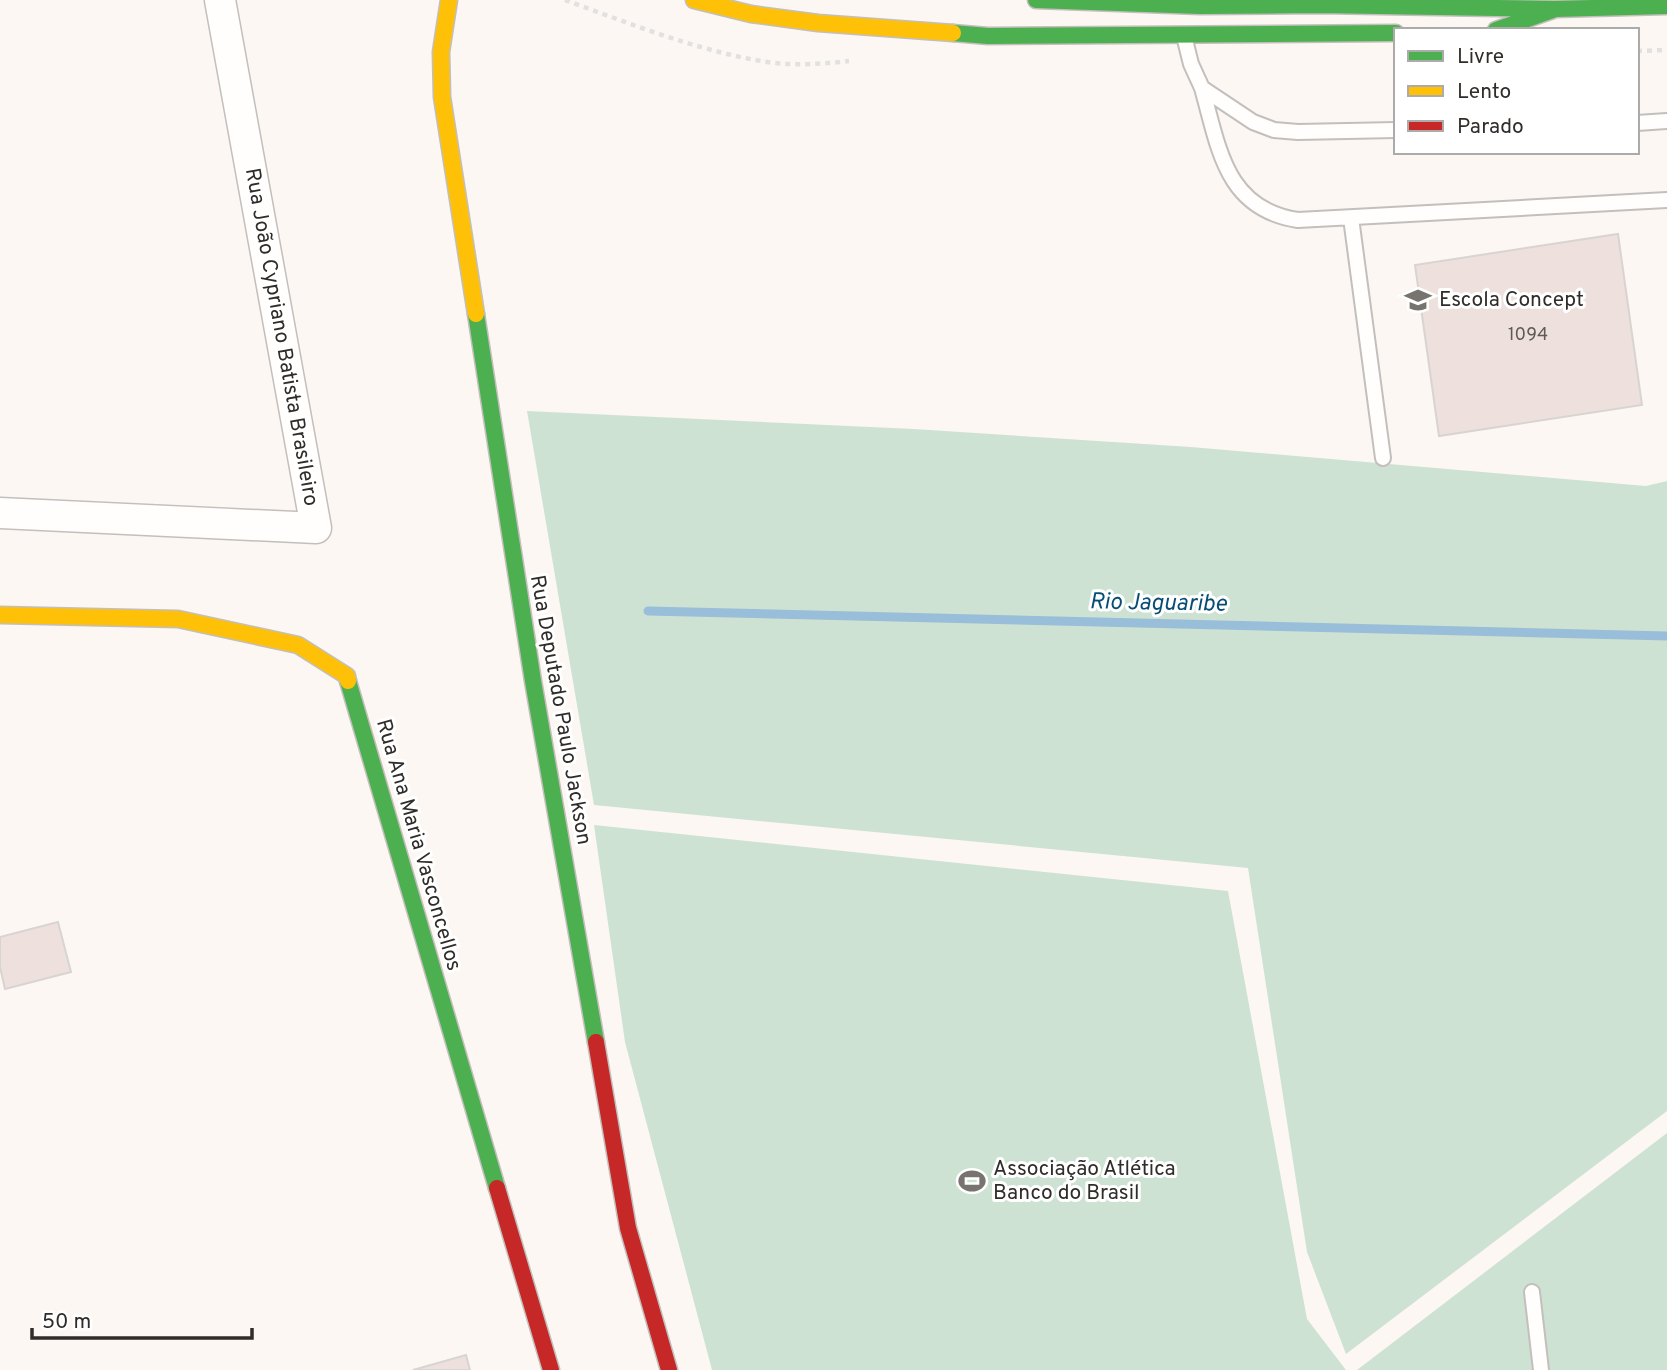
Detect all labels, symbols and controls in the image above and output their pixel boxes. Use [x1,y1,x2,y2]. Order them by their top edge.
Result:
legend [1394,28,1639,154]
text: Livre [1457,44,1504,71]
text: Lento [1457,79,1511,106]
text: Parado [1457,114,1524,141]
street label: Rua João Cypriano Batista Brasileiro [238,166,324,508]
school or university icon: Escola Concept [1403,285,1433,315]
place label: Escola Concept [1439,287,1584,314]
house number: 1094 [1508,324,1548,347]
street label: Rua Deputado Paulo Jackson [523,573,597,847]
water label: Rio Jaguaribe [1089,588,1228,620]
street label: Rua Ana Maria Vasconcellos [369,716,467,974]
place label: Associação Atlética Banco do Brasil [993,1156,1176,1207]
sports icon: Associação Atlética Banco do Brasil [957,1166,987,1196]
scale bar [32,1296,252,1340]
text: 50 m [42,1309,91,1336]

